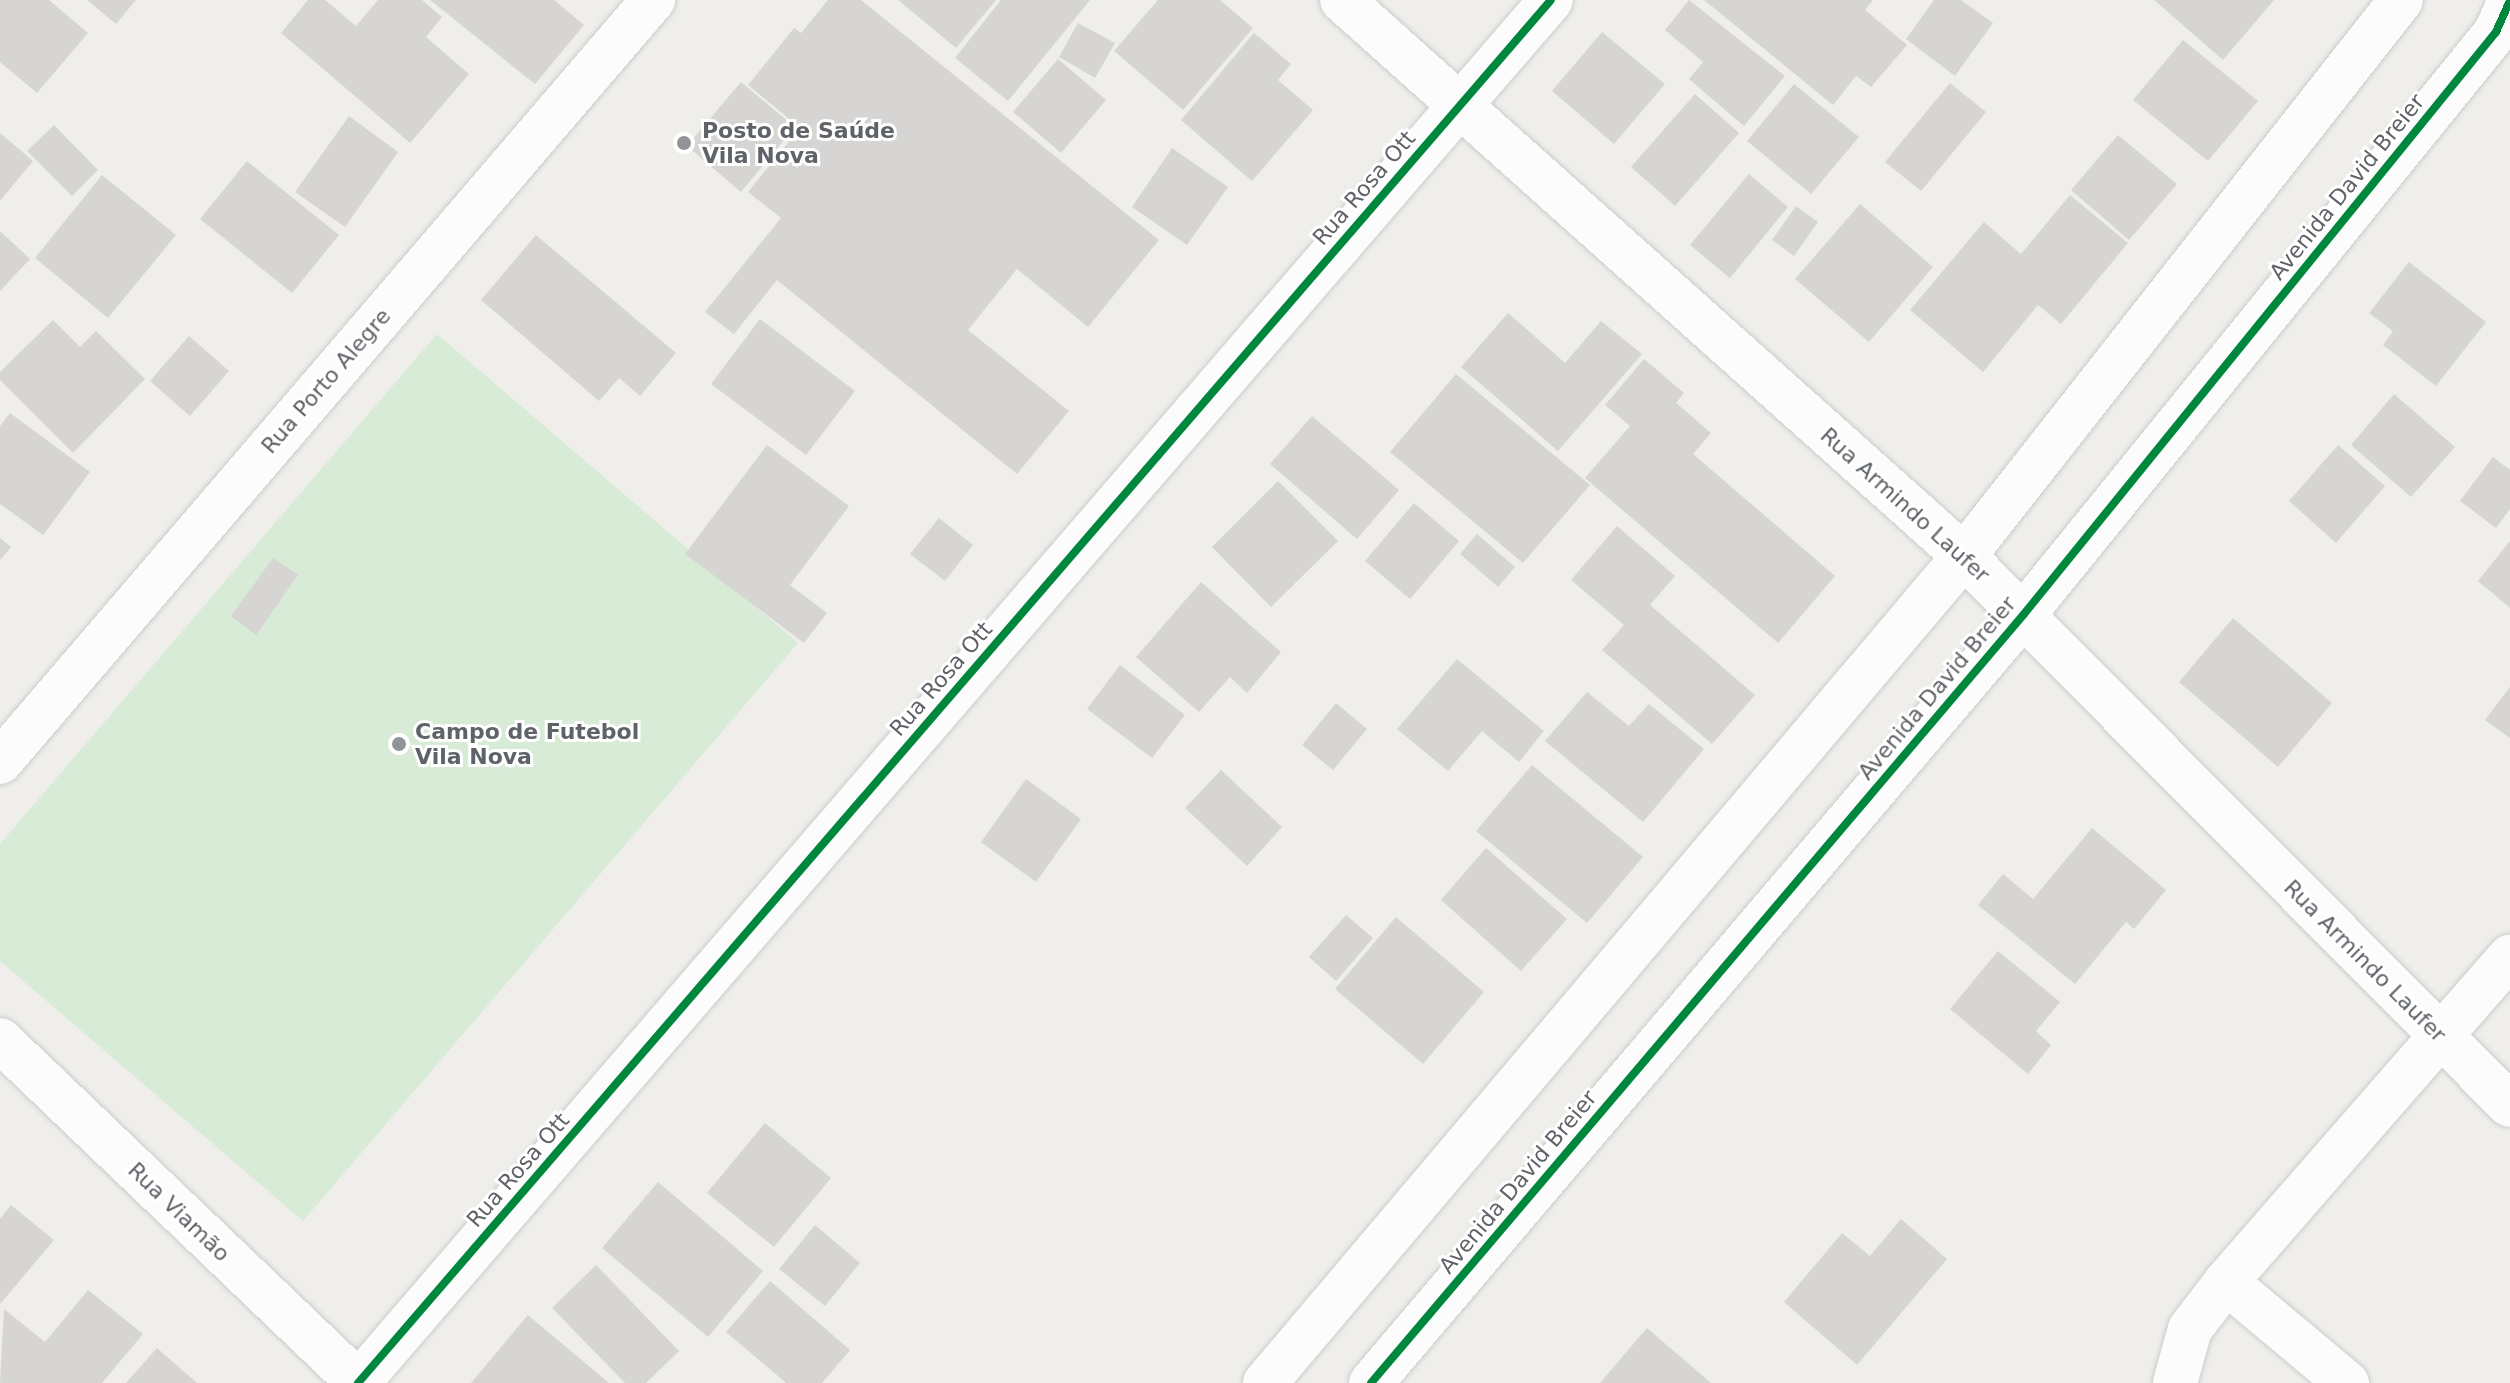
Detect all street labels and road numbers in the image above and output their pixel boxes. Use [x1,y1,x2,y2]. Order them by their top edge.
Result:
street label: Avenida David Breier [2264,89,2430,285]
street label: Rua Rosa Ott [1307,125,1421,251]
street label: Rua Porto Alegre [256,303,396,459]
street label: Rua Armindo Laufer [1815,422,1995,588]
street label: Avenida David Breier [1853,591,2021,785]
street label: Rua Rosa Ott [884,616,998,742]
street label: Rua Armindo Laufer [2278,874,2452,1048]
street label: Avenida David Breier [1434,1085,1602,1279]
street label: Rua Rosa Ott [461,1107,575,1233]
street label: Rua Viamão [123,1157,235,1267]

